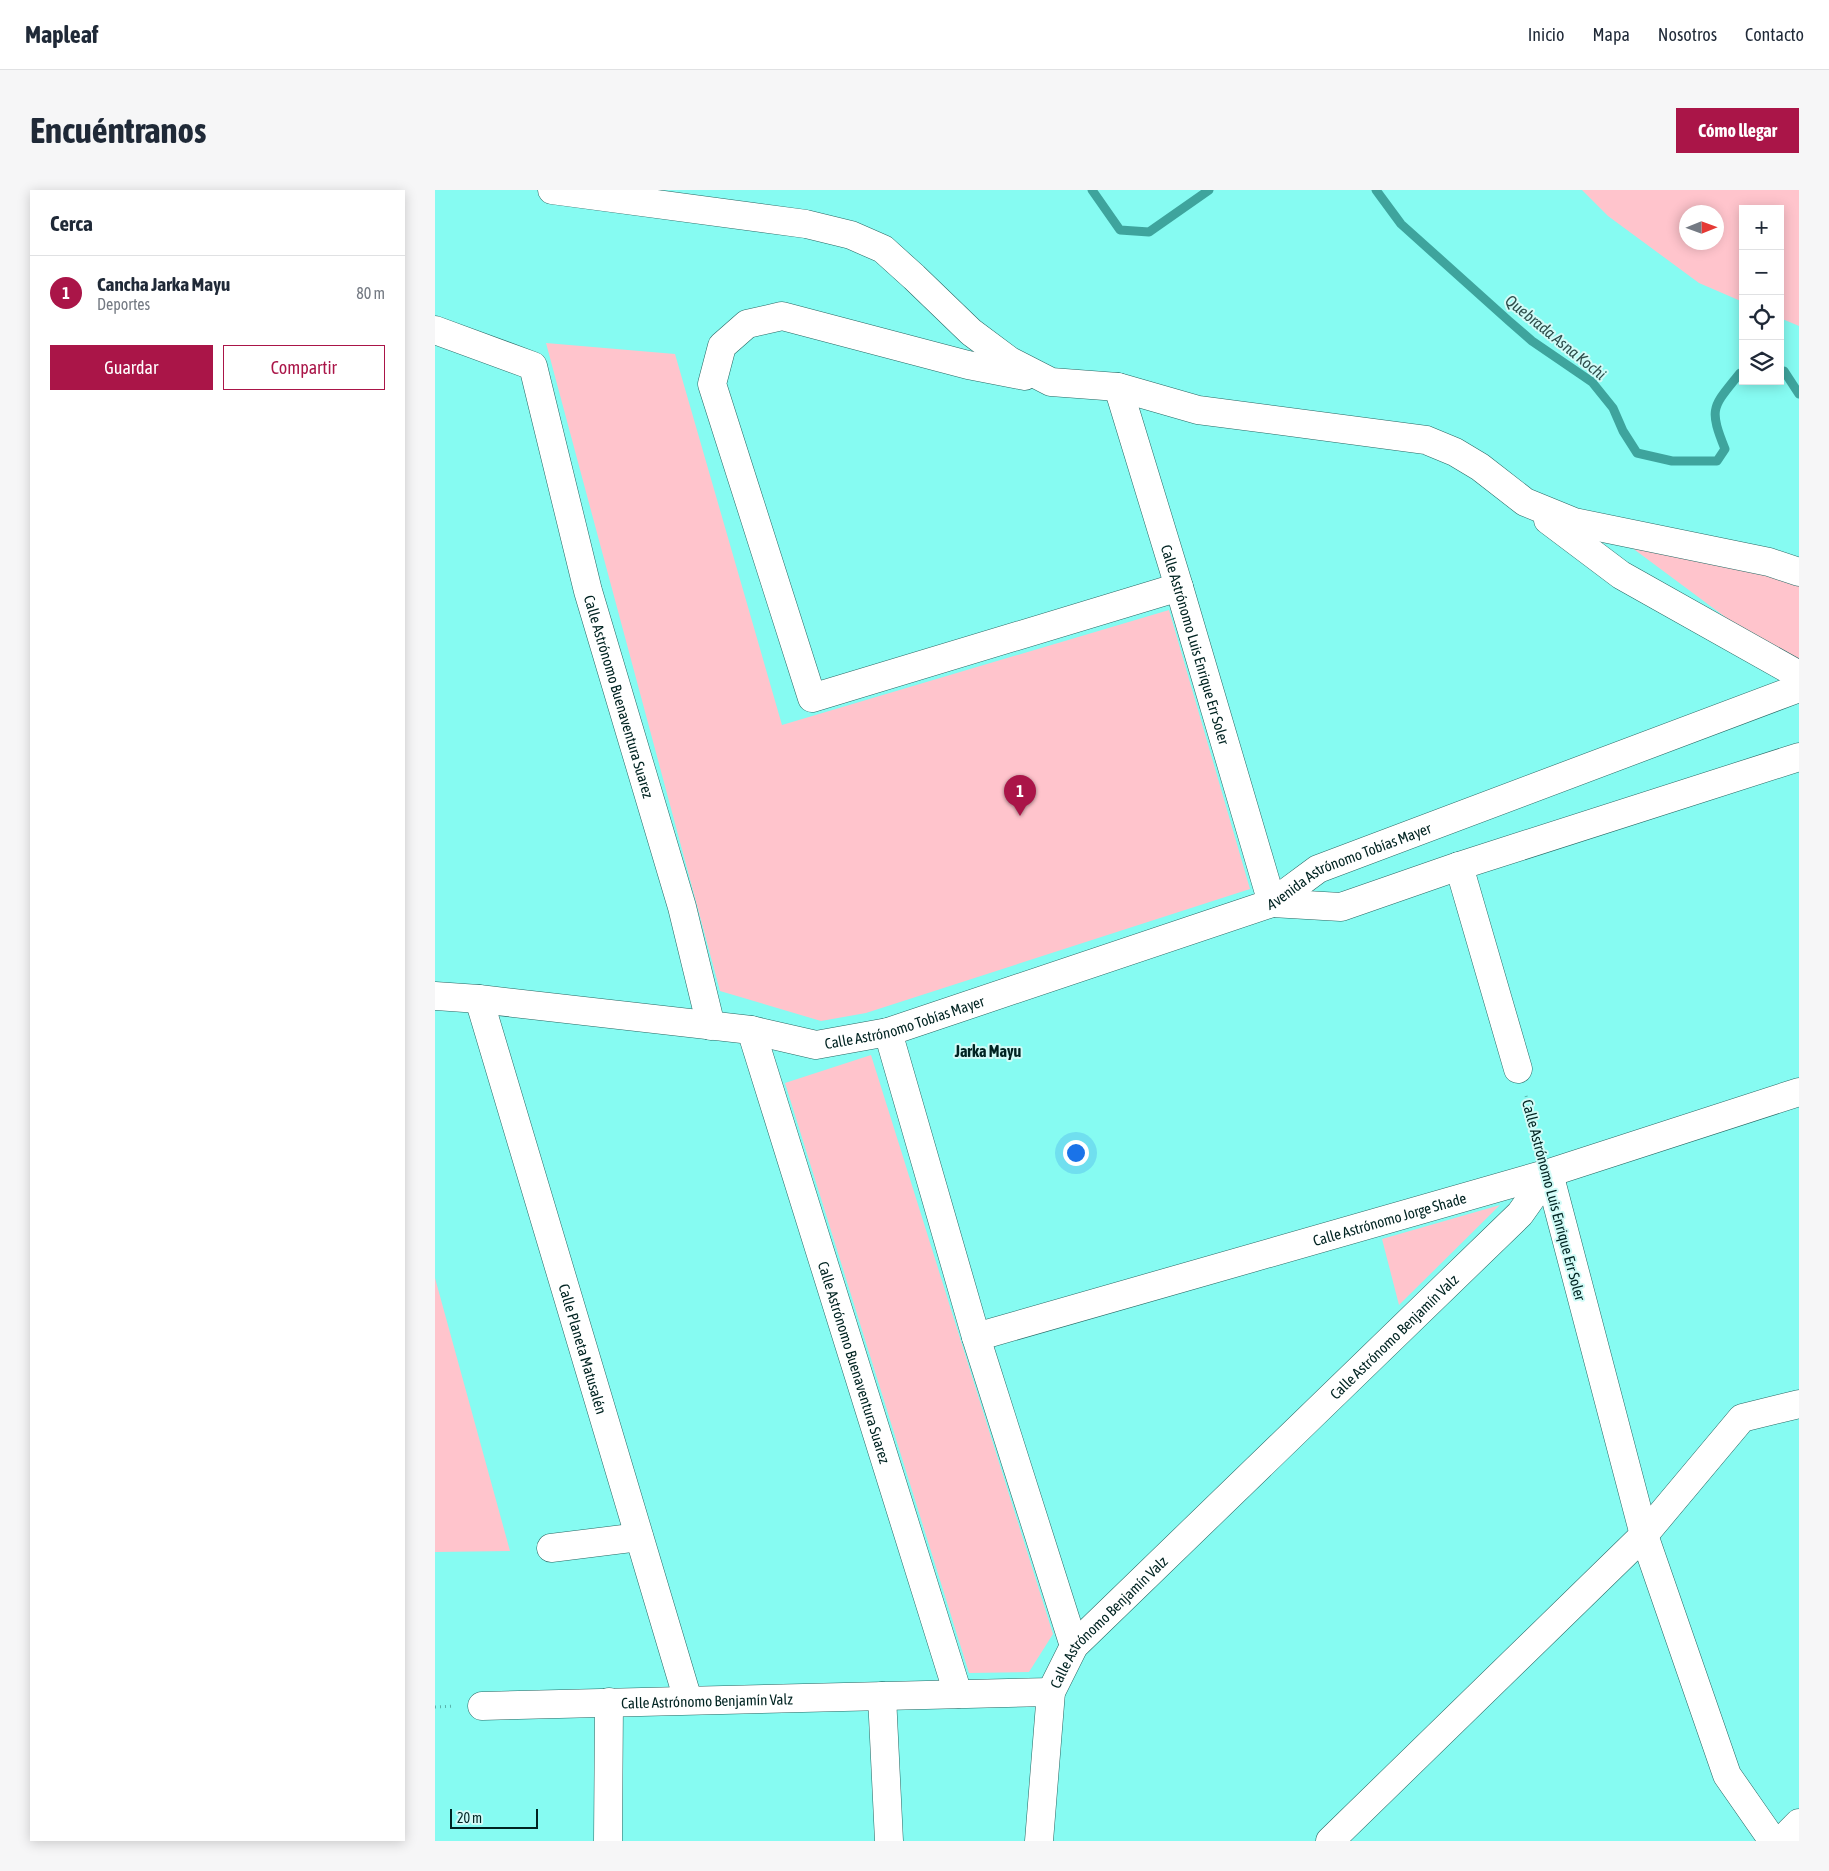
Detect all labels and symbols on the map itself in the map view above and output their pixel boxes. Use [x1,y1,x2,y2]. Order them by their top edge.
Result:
north arrow [1679,205,1724,250]
water label: Quebrada Asna Kochi [1502,291,1610,383]
street label: Calle Astrónomo Luis Enrique Err Soler [1158,542,1234,747]
street label: Calle Astrónomo Buenaventura Suarez [581,593,658,800]
pin: 1 [1004,775,1036,816]
street label: Avenida Astrónomo Tobías Mayer [1265,819,1434,913]
street label: Calle Astrónomo Tobías Mayer [823,992,987,1052]
district label: Jarka Mayu [954,1042,1021,1060]
street label: Calle Astrónomo Luis Enrique Err Soler [1519,1098,1589,1303]
your location [1063,1140,1089,1166]
street label: Calle Astrónomo Jorge Shade [1311,1189,1468,1249]
street label: Calle Astrónomo Buenaventura Suarez [815,1259,894,1466]
street label: Calle Astrónomo Benjamín Valz [1326,1270,1462,1402]
street label: Calle Planeta Matusalén [556,1282,611,1416]
street label: Calle Astrónomo Benjamín Valz [1046,1552,1171,1691]
street label: Calle Astrónomo Benjamín Valz [621,1690,794,1711]
scale bar [450,1806,537,1829]

